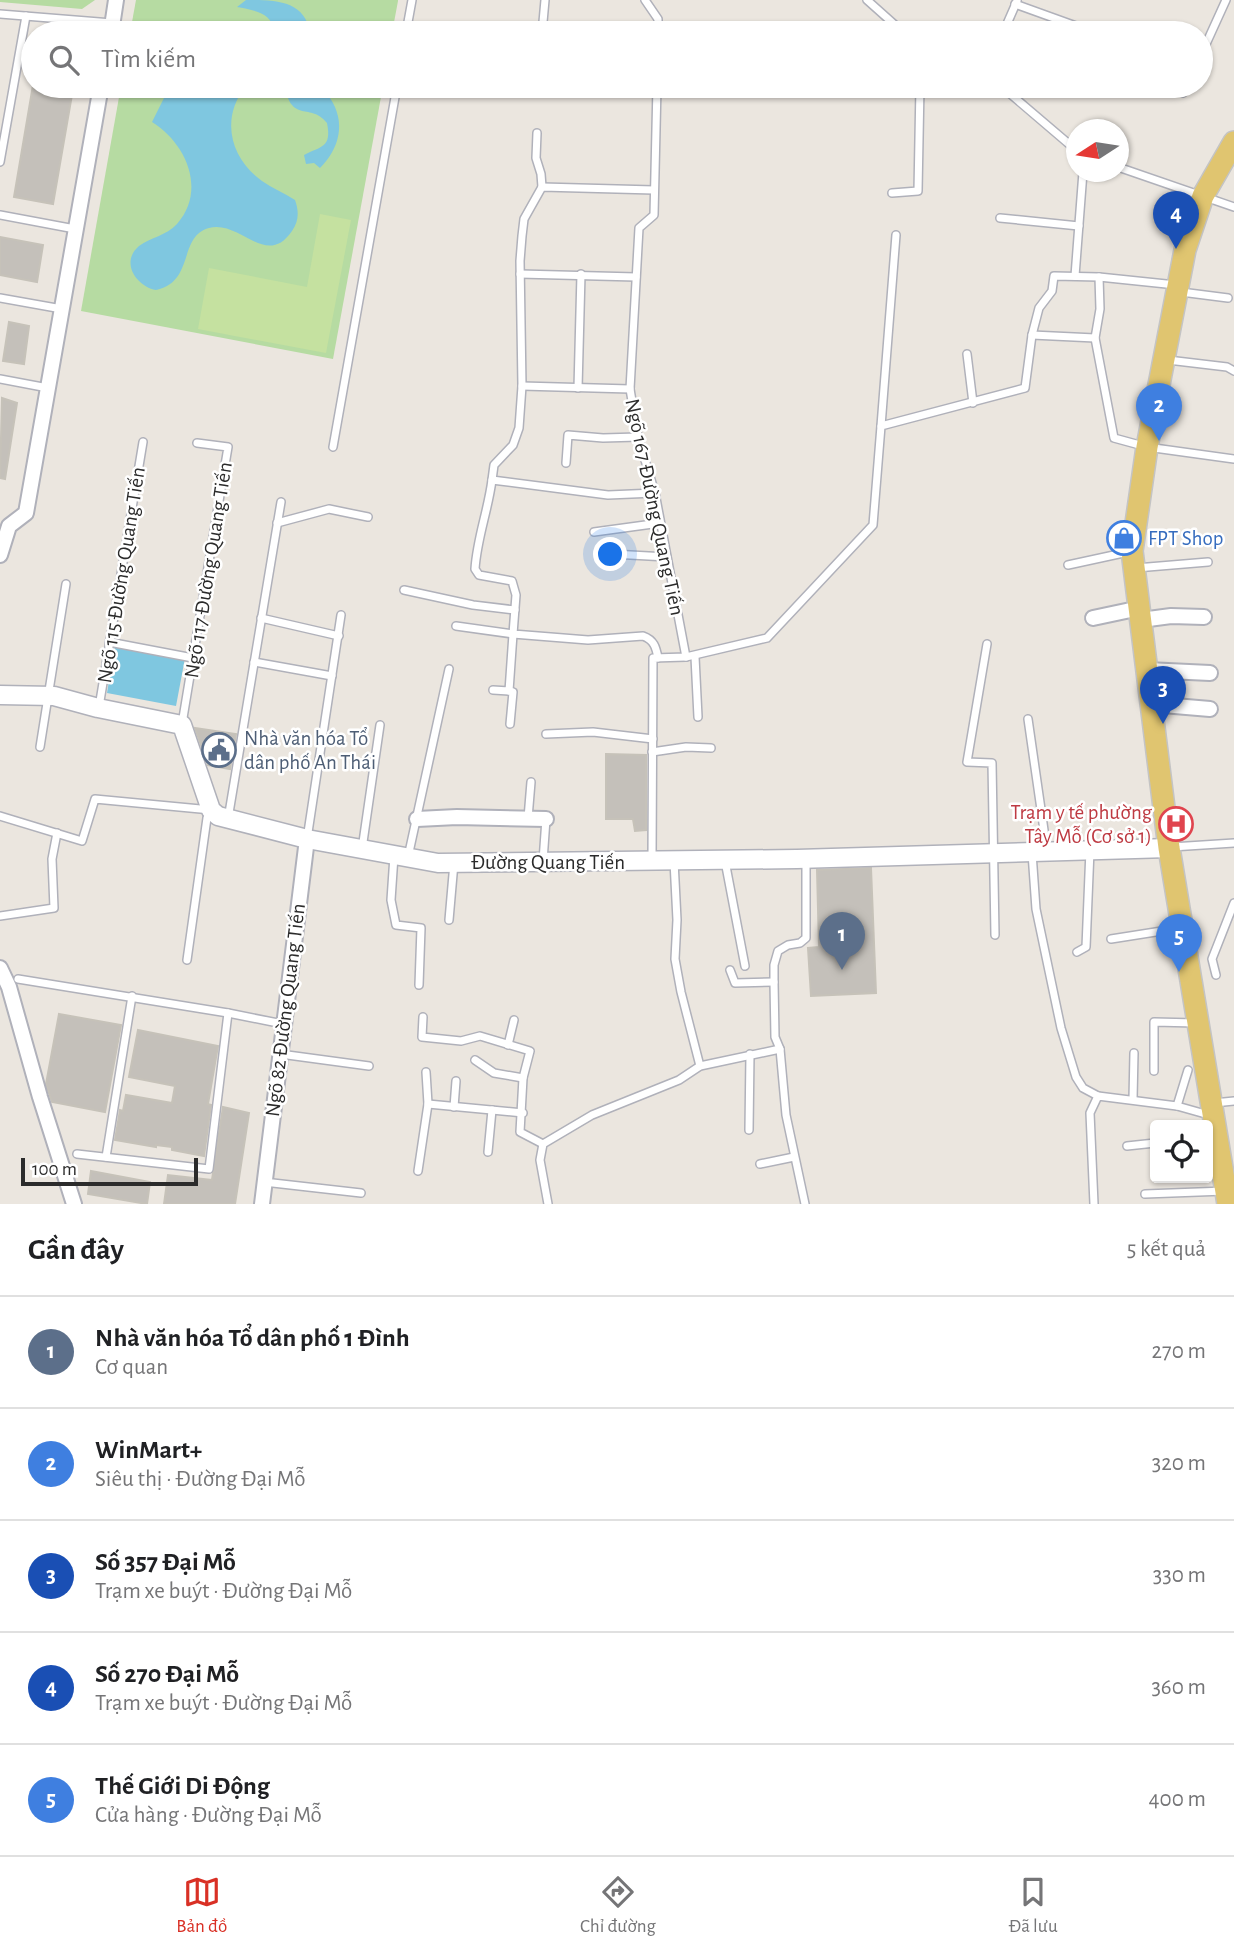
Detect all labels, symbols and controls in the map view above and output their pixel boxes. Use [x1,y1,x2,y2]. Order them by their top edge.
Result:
search box [21,21,1213,98]
icon: search [45,41,83,79]
text: Tìm kiếm [101,46,196,72]
north arrow [1066,119,1129,182]
pin: 4 [1153,191,1199,249]
pin: 2 [1136,383,1182,441]
street label: Ngõ 167 Đường Quang Tiến [621,397,688,618]
street label: Ngõ 117 Đường Quang Tiến [181,460,236,680]
street label: Ngõ 115 Đường Quang Tiến [94,465,149,685]
shop icon: FPT Shop [1105,519,1143,557]
place label: FPT Shop [1148,528,1223,549]
your location [593,537,627,571]
pin: 3 [1140,666,1186,724]
place label: Nhà văn hóa Tổ dân phố An Thái [244,727,376,773]
public building icon: Nhà văn hóa Tổ dân phố An Thái [200,731,238,769]
place label: Trạm y tế phường Tây Mỗ (Cơ sở 1) [1011,802,1153,847]
hospital icon: Trạm y tế phường Tây Mỗ (Cơ sở 1) [1157,805,1195,843]
street label: Đường Quang Tiến [471,852,625,873]
street label: Ngõ 82 Đường Quang Tiến [262,902,309,1118]
pin: 1 [819,912,865,970]
pin: 5 [1156,914,1202,972]
map controls [1150,1120,1213,1183]
button: locate [1150,1120,1213,1183]
scale bar [21,1155,198,1187]
text: 100 m [32,1160,77,1179]
text: Gần đây [28,1235,124,1265]
text: 5 kết quả [1127,1238,1206,1261]
text: Nhà văn hóa Tổ dân phố 1 Đình [95,1325,410,1351]
text: 1 [47,1340,55,1363]
text: 270 m [1152,1340,1206,1363]
text: Cơ quan [95,1356,168,1379]
text: WinMart+ [95,1437,202,1463]
text: 2 [46,1452,56,1475]
text: 320 m [1152,1452,1206,1475]
text: Siêu thị · Đường Đại Mỗ [95,1468,305,1491]
text: Số 357 Đại Mỗ [95,1549,236,1575]
text: 3 [46,1564,56,1587]
text: 330 m [1153,1564,1206,1587]
text: Trạm xe buýt · Đường Đại Mỗ [95,1580,352,1603]
text: Số 270 Đại Mỗ [95,1661,239,1687]
text: 4 [45,1676,57,1699]
text: 360 m [1151,1676,1206,1699]
text: Trạm xe buýt · Đường Đại Mỗ [95,1692,352,1715]
text: Thế Giới Di Động [95,1773,270,1799]
text: 5 [46,1788,56,1811]
text: 400 m [1148,1788,1206,1811]
text: Cửa hàng · Đường Đại Mỗ [95,1804,322,1827]
tab: Bản đồ [176,1873,227,1938]
tab: Chỉ đường [580,1873,656,1938]
tab: Đã lưu [1008,1873,1058,1938]

